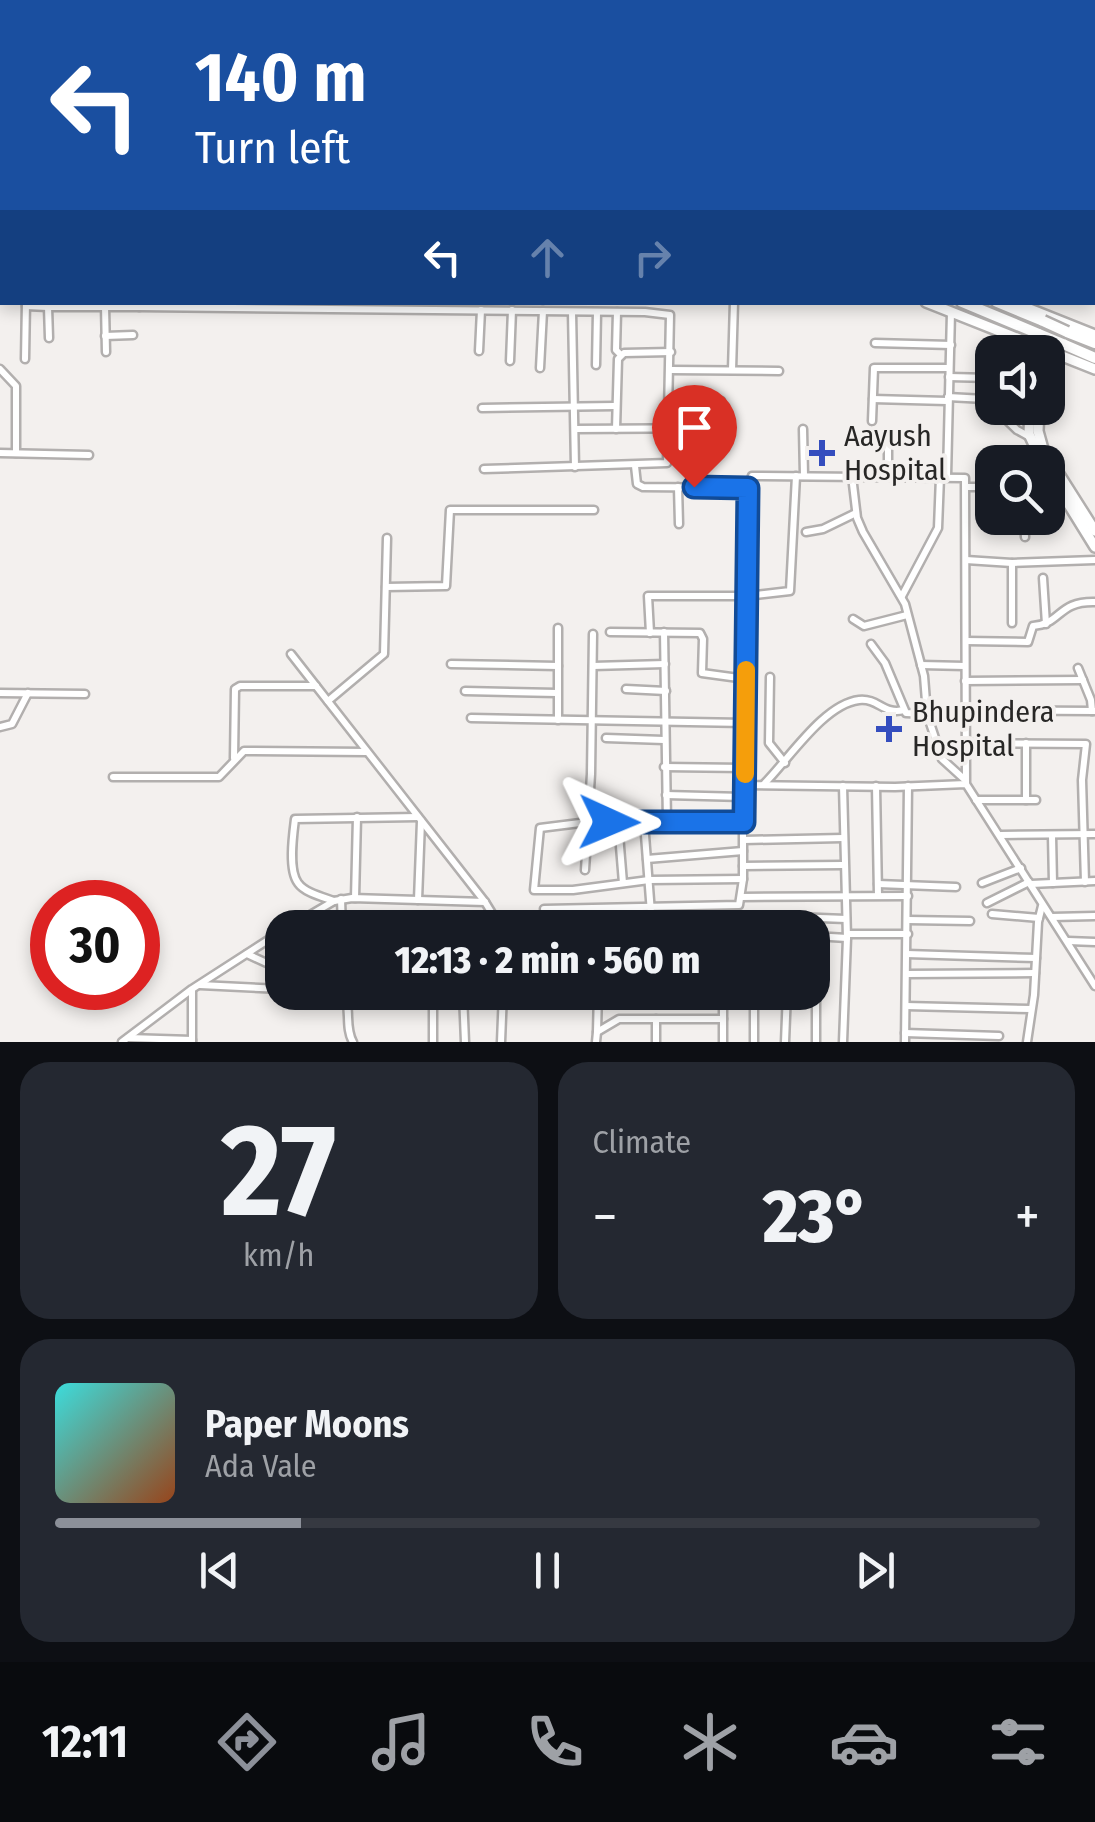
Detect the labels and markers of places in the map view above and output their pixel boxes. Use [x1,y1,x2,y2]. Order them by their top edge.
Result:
pin [652,385,737,488]
place label: Aayush Hospital [844,418,946,488]
marker: Aayush Hospital [809,440,835,466]
place label: Bhupindera Hospital [912,694,1054,764]
marker: Bhupindera Hospital [876,716,902,742]

